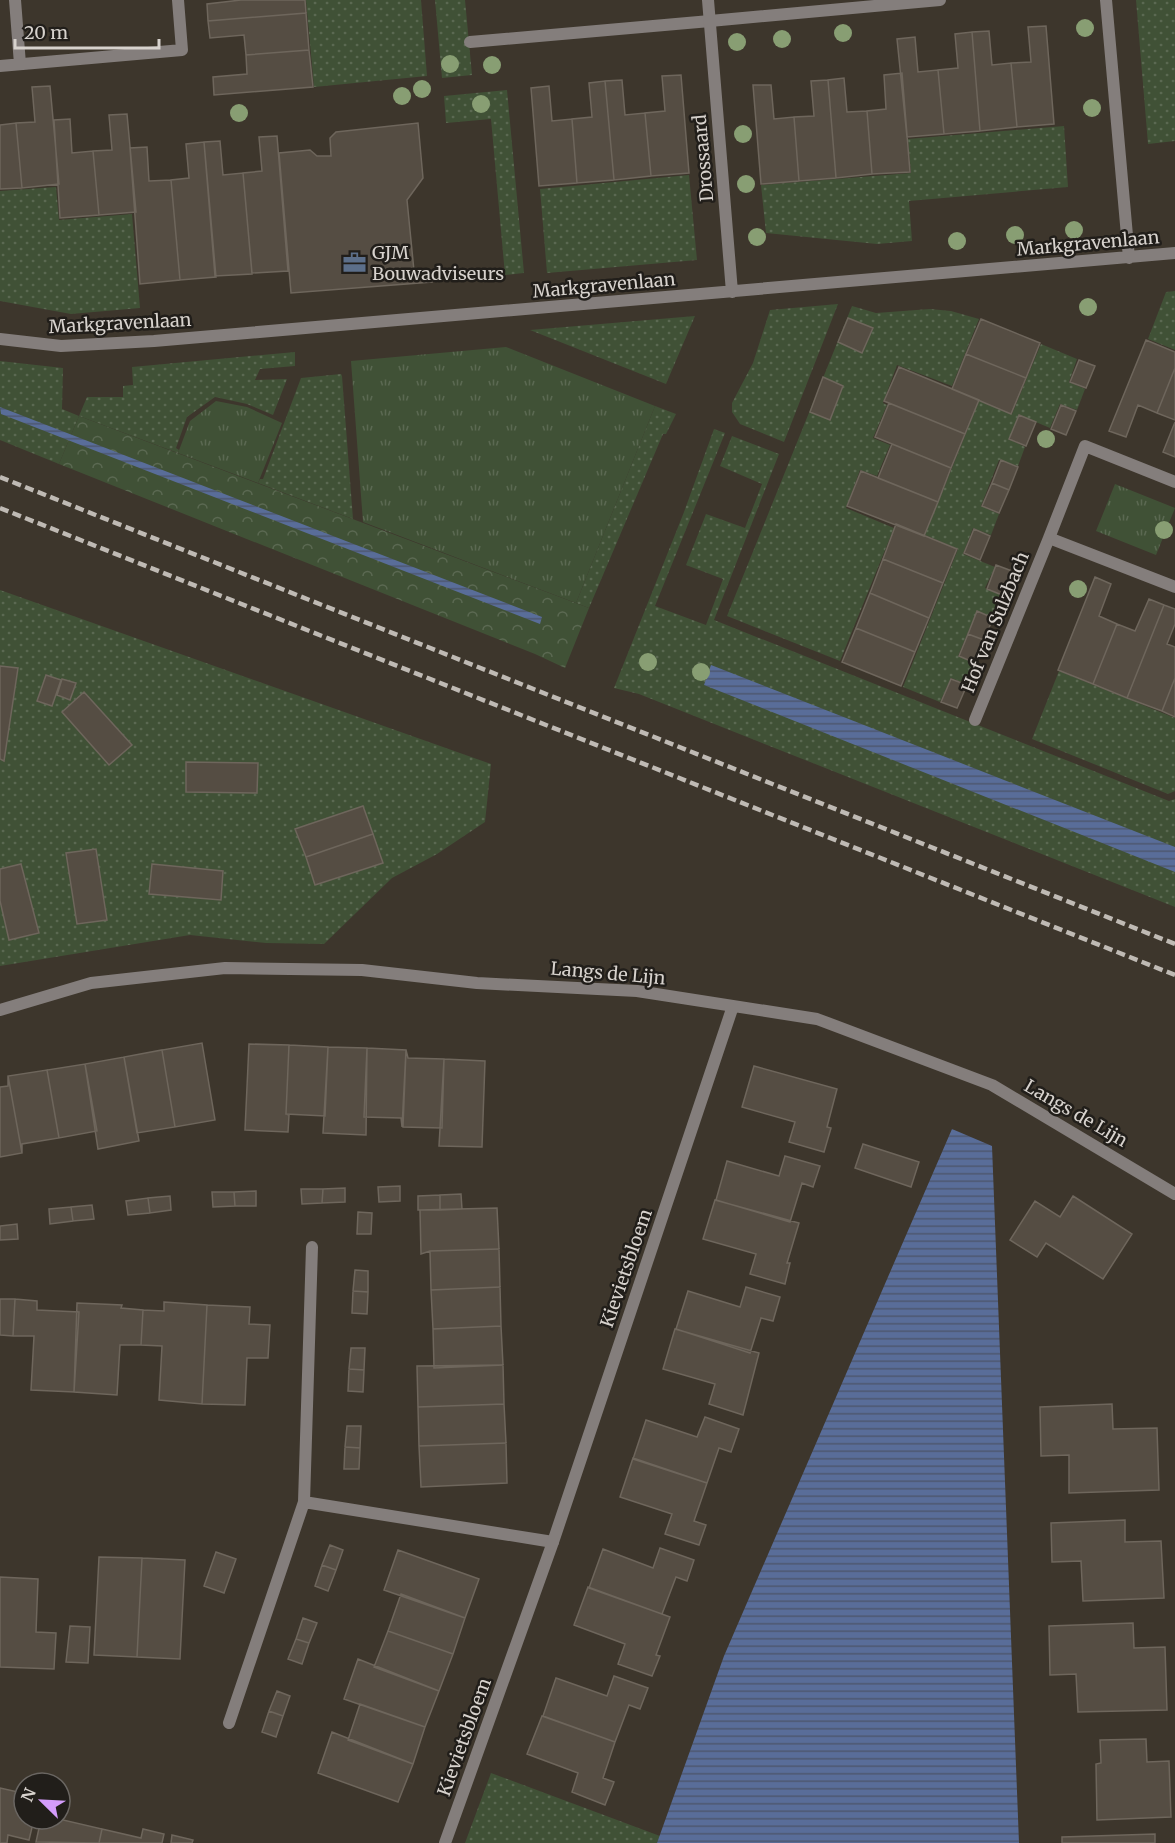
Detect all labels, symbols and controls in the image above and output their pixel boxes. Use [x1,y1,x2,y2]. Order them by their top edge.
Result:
scale bar [15,12,159,50]
text: 20 m [24,21,68,44]
street label: Drossaard [688,113,718,203]
street label: Markgravenlaan [1016,225,1160,261]
place label: GJM Bouwadviseurs [372,241,504,285]
office icon: GJM Bouwadviseurs [341,249,367,275]
street label: Markgravenlaan [532,267,676,303]
street label: Markgravenlaan [48,308,192,338]
street label: Hof van Sulzbach [956,548,1034,696]
street label: Langs de Lijn [549,957,667,989]
street label: Langs de Lijn [1020,1074,1132,1152]
street label: Kievietsbloem [595,1206,657,1330]
street label: Kievietsbloem [432,1675,496,1799]
north arrow [12,1771,72,1831]
text: N [17,1785,40,1805]

